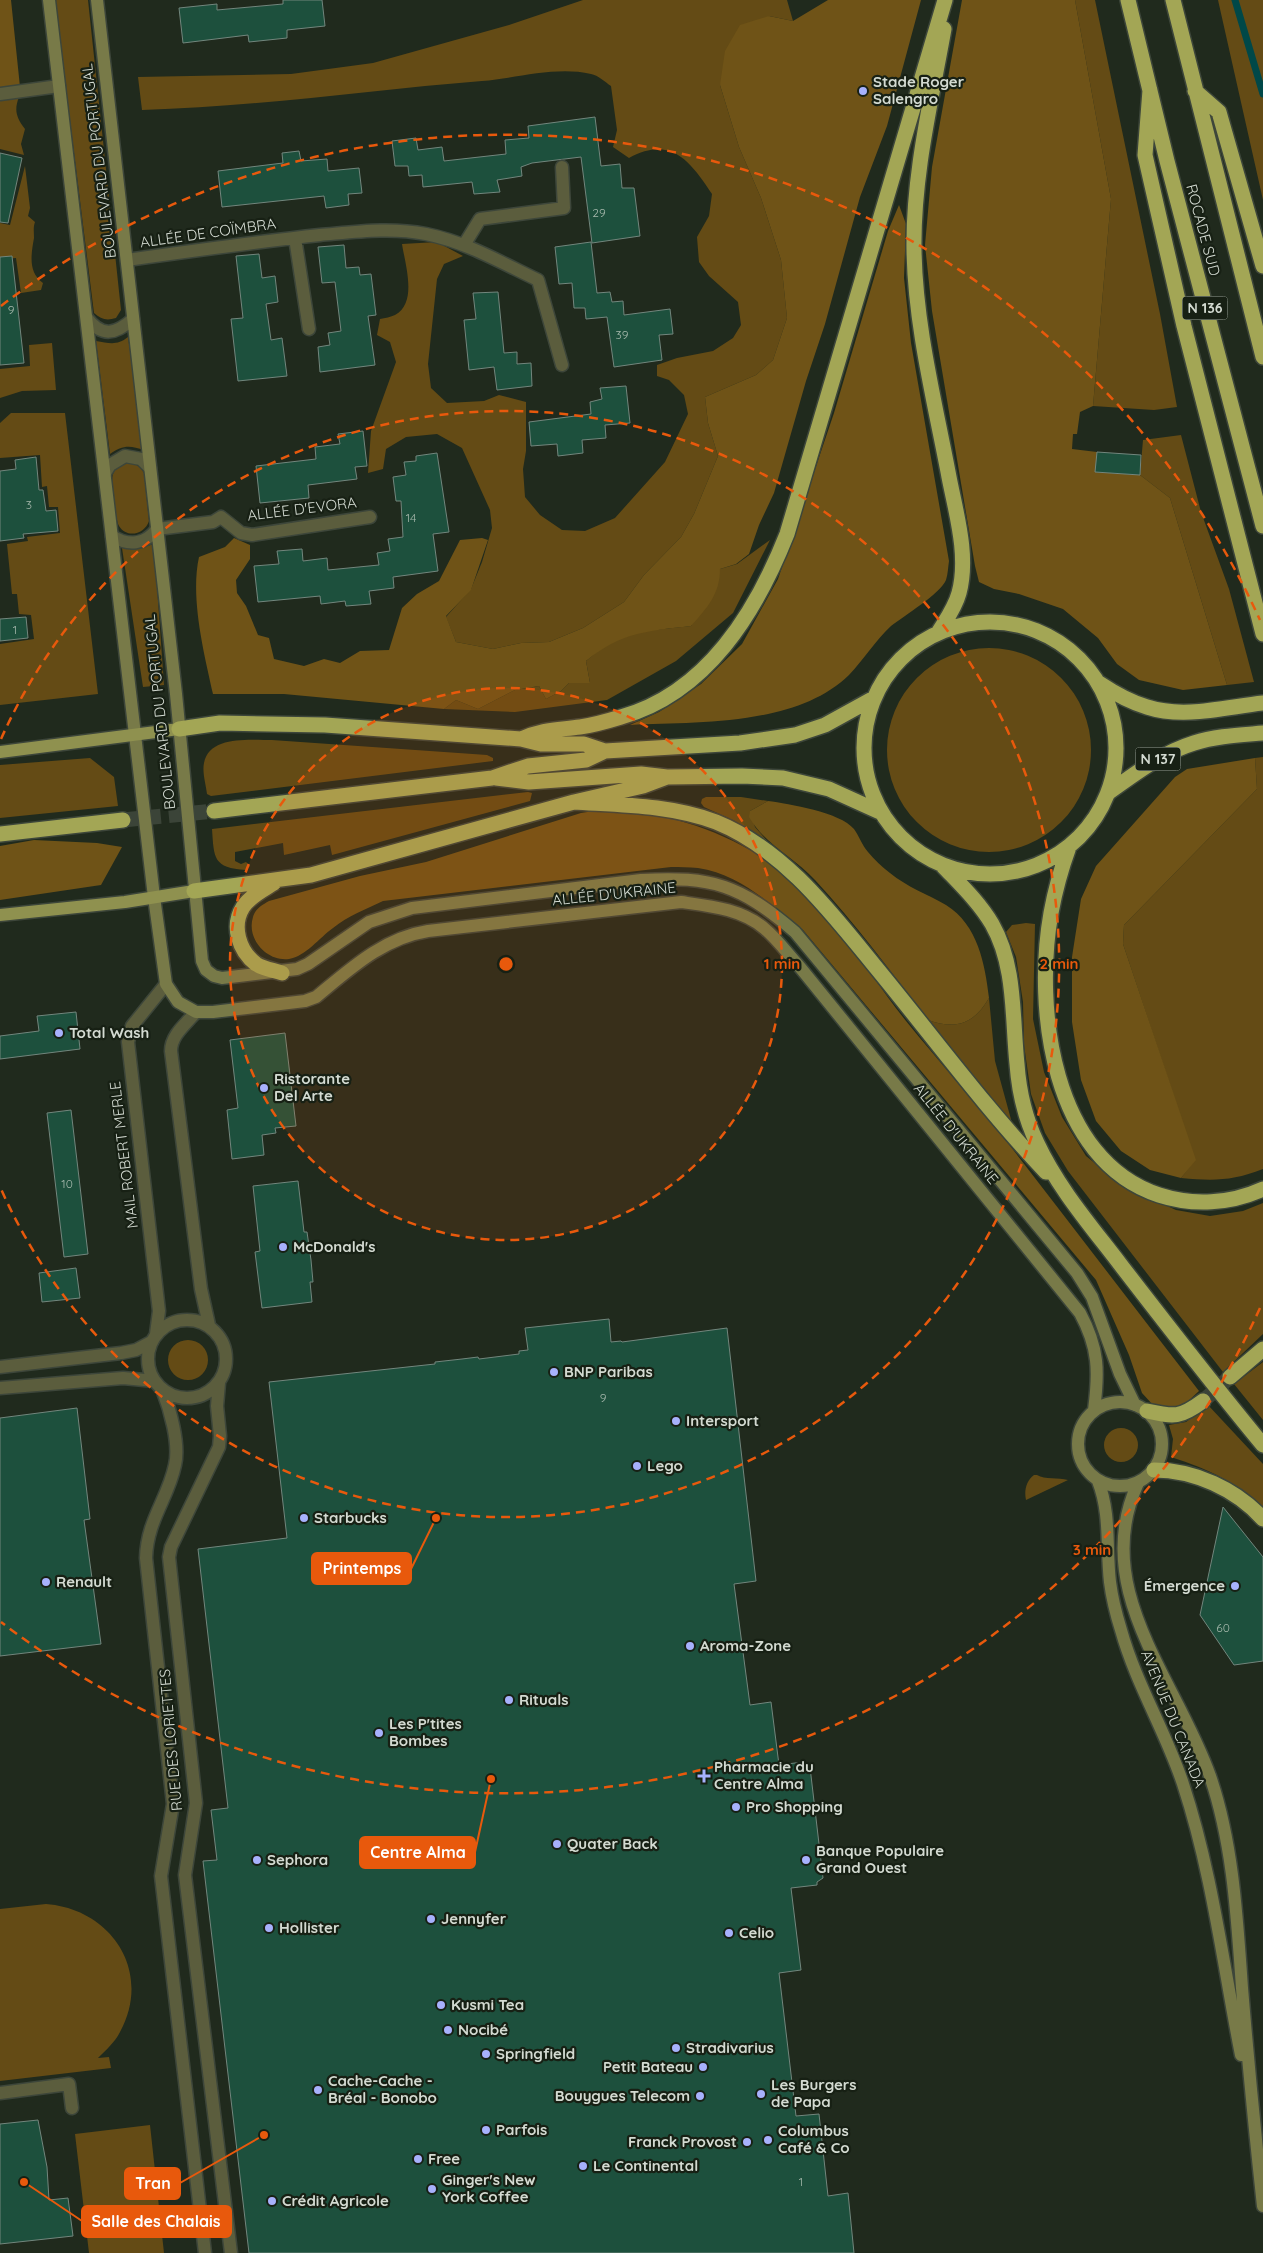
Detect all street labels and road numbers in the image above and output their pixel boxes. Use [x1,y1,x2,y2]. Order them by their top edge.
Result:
street label: BOULEVARD DU PORTUGAL [77,62,120,260]
street label: ROCADE SUD [1182,182,1225,278]
street label: ALLÉE DE COÏMBRA [139,214,277,251]
road number: N 136 [1182,296,1228,320]
street label: ALLÉE D'EVORA [246,492,358,525]
street label: BOULEVARD DU PORTUGAL [140,613,179,811]
road number: N 137 [1136,748,1180,771]
street label: ALLÉE D'UKRAINE [551,878,677,909]
street label: ALLÉE D'UKRAINE [910,1079,1003,1188]
street label: MAIL ROBERT MERLE [105,1080,142,1230]
street label: AVENUE DU CANADA [1137,1647,1210,1791]
street label: RUE DES LORIETTES [155,1668,186,1812]

